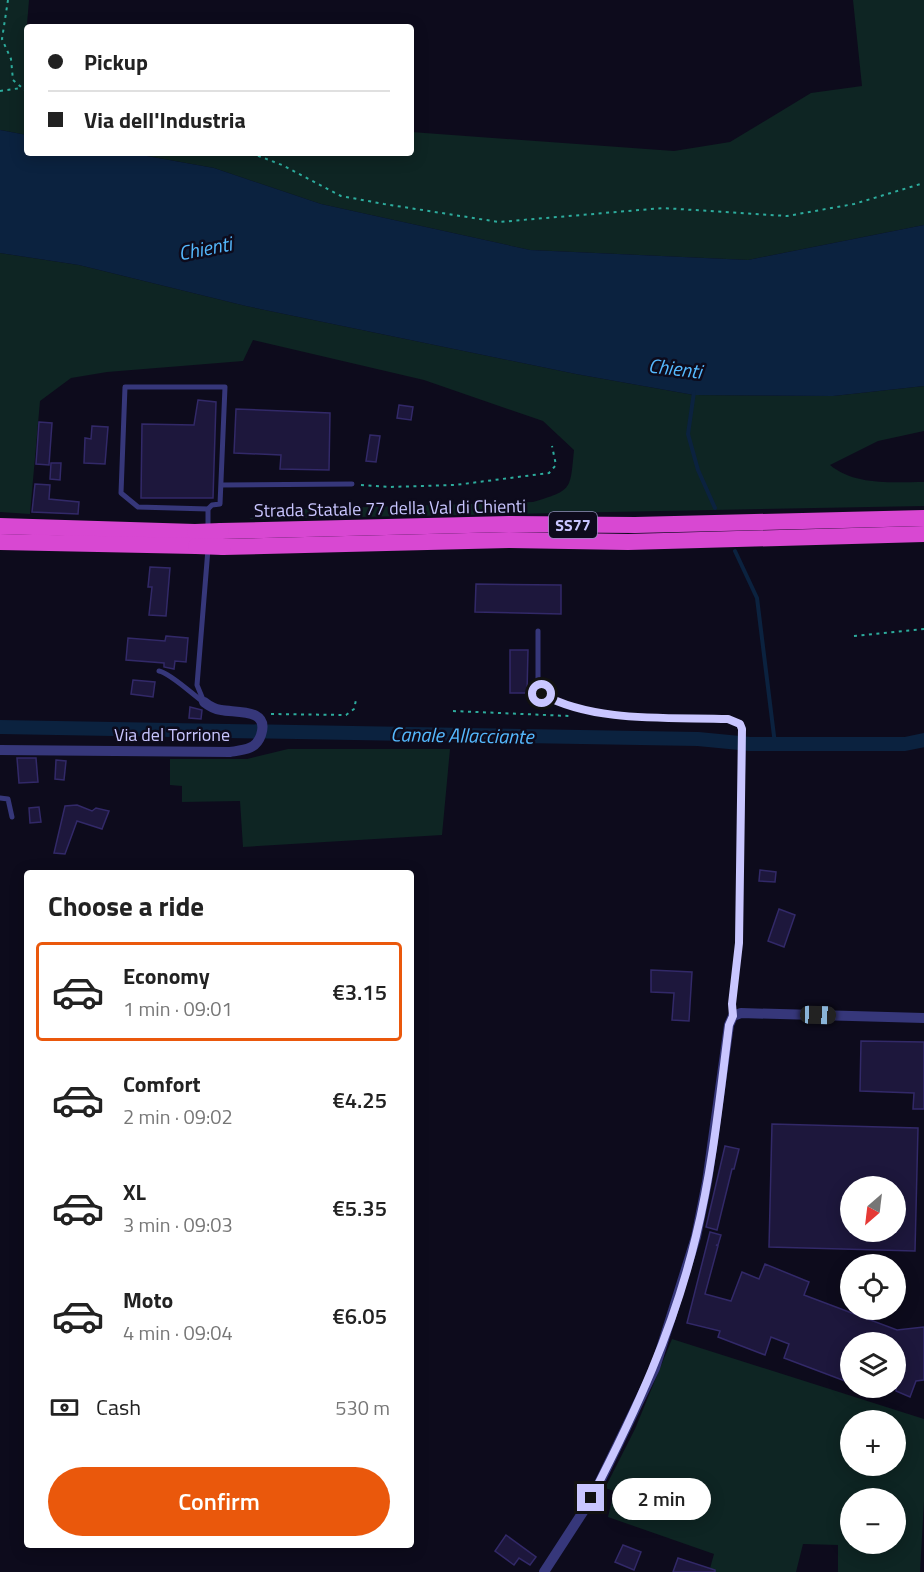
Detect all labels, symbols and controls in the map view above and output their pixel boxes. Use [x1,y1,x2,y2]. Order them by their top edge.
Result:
text: Pickup [84,45,148,79]
text: Via dell'Industria [84,103,246,137]
water label: Chienti [176,227,237,268]
water label: Chienti [646,349,706,387]
street label: Strada Statale 77 della Val di Chienti [254,492,526,524]
road number: SS77 [549,512,597,538]
route start [528,680,555,707]
water label: Canale Allacciante [390,718,536,752]
street label: Via del Torrione [114,721,230,748]
text: Choose a ride [48,885,204,926]
text: Economy [123,959,210,993]
icon: car [51,965,105,1019]
text: €3.15 [332,975,387,1009]
text: 1 min · 09:01 [123,993,233,1024]
car [800,1005,836,1025]
text: Comfort [123,1067,201,1101]
icon: car [51,1073,105,1127]
text: €4.25 [332,1083,387,1117]
text: 2 min · 09:02 [123,1101,233,1132]
text: XL [123,1175,146,1209]
north arrow [840,1176,906,1242]
map controls [840,1176,906,1554]
icon: car [51,1181,105,1235]
text: €5.35 [332,1191,387,1225]
text: 3 min · 09:03 [123,1209,233,1240]
button: locate [840,1254,906,1320]
text: Moto [123,1283,173,1317]
icon: car [51,1289,105,1343]
text: €6.05 [332,1299,387,1333]
text: 4 min · 09:04 [123,1317,233,1348]
button: layers [840,1332,906,1398]
text: Cash [96,1390,141,1424]
icon: cash [48,1391,81,1424]
text: 530 m [335,1392,390,1423]
button: + [840,1410,906,1476]
button: Confirm [48,1467,390,1536]
callout: 2 min [612,1477,711,1519]
text: 2 min [637,1483,686,1514]
route end [577,1484,604,1511]
button: − [840,1488,906,1554]

